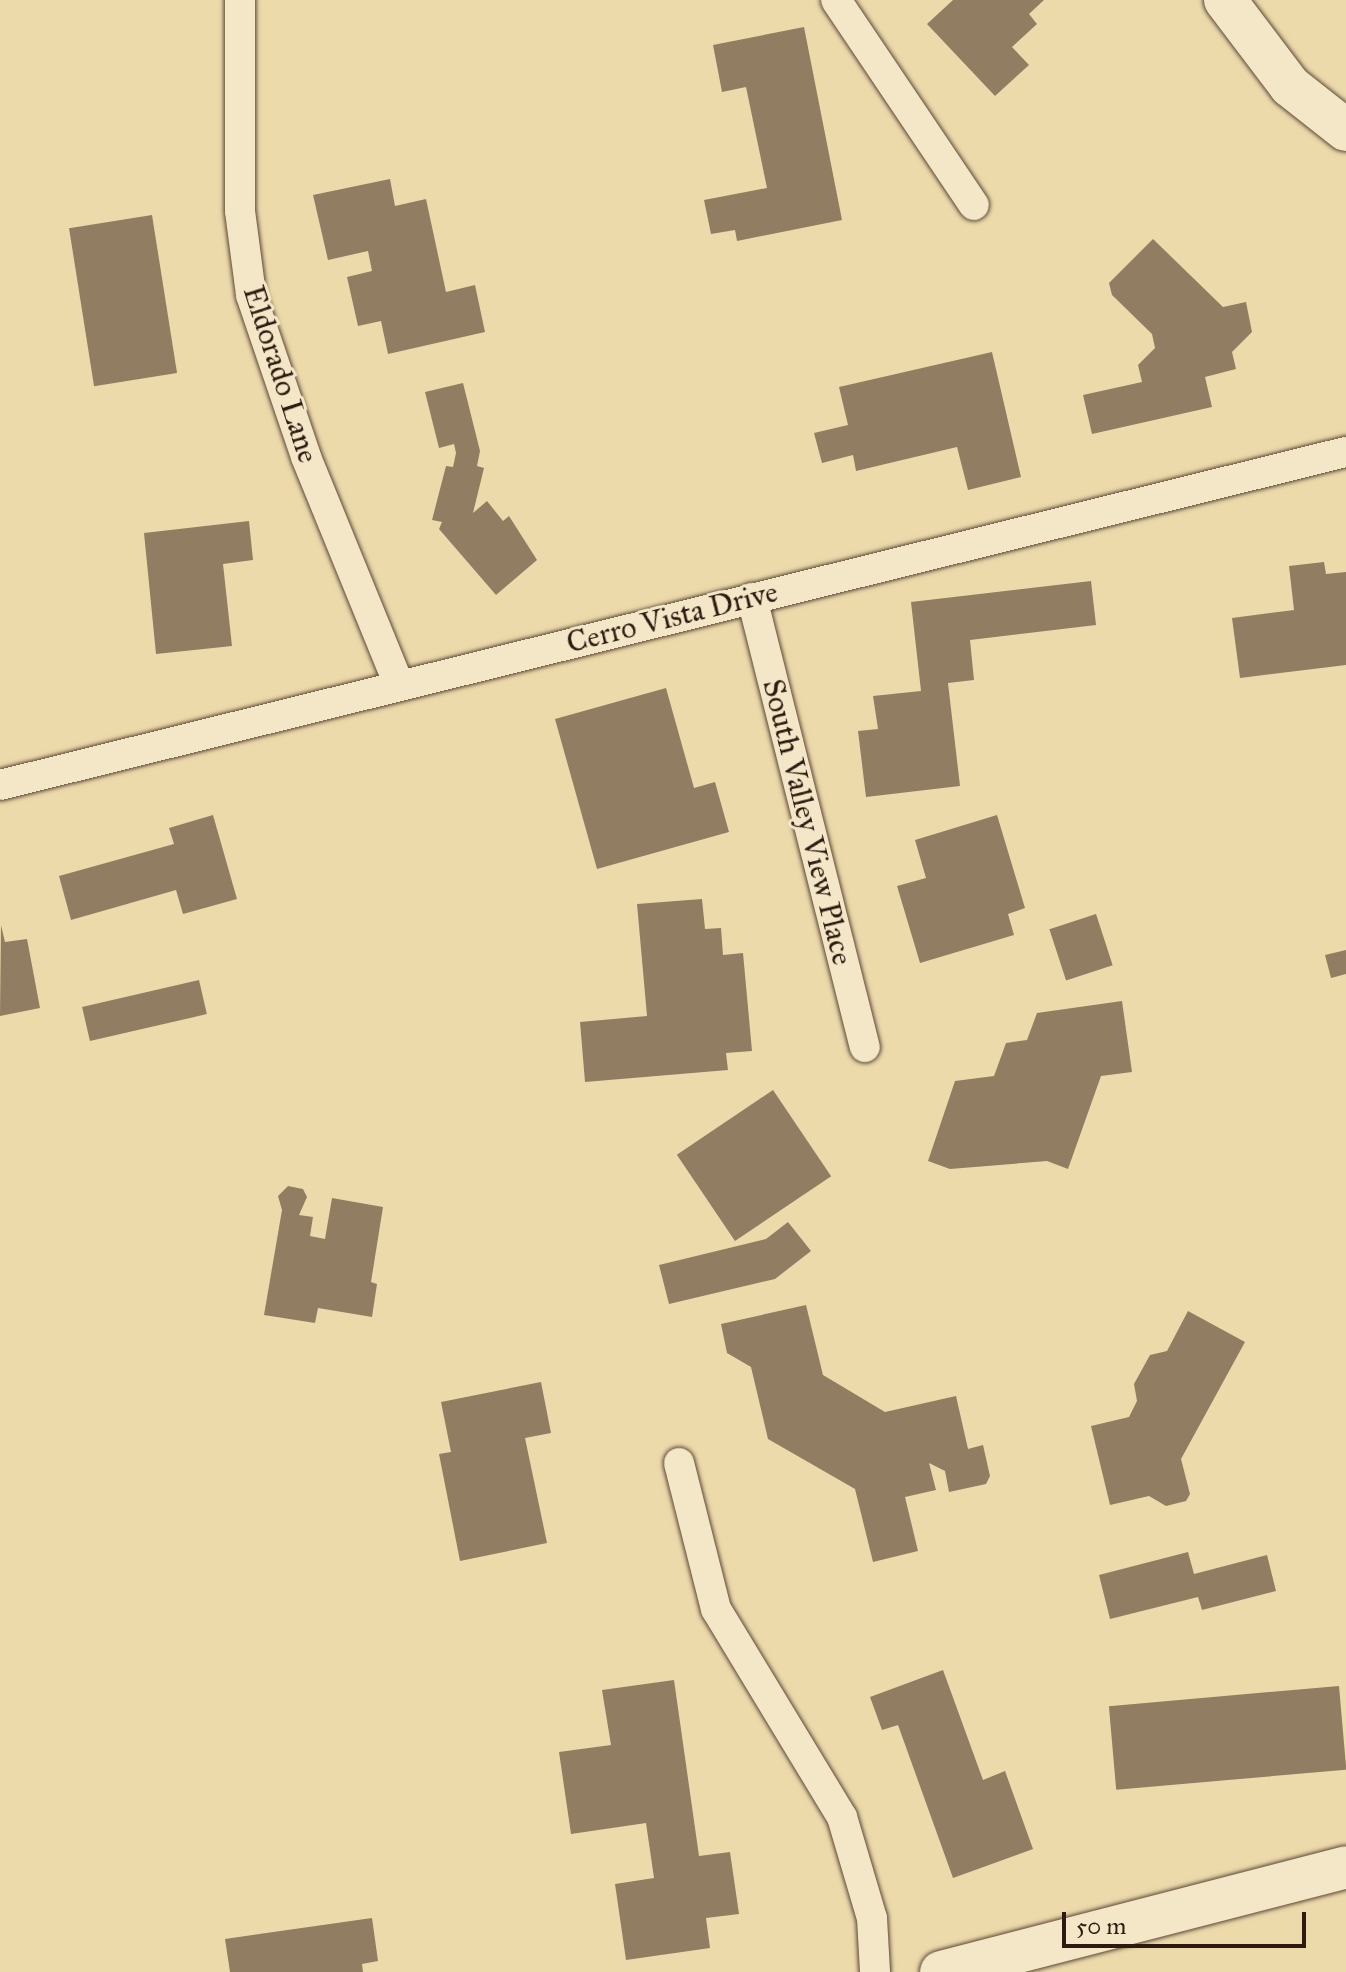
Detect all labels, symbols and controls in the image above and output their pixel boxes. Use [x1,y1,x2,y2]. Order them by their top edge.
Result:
street label: Eldorado Lane [235,281,327,467]
street label: Cerro Vista Drive [563,573,781,661]
street label: South Valley View Place [755,675,861,969]
scale bar [1066,1896,1310,1946]
text: 50 m [1076,1911,1126,1941]

